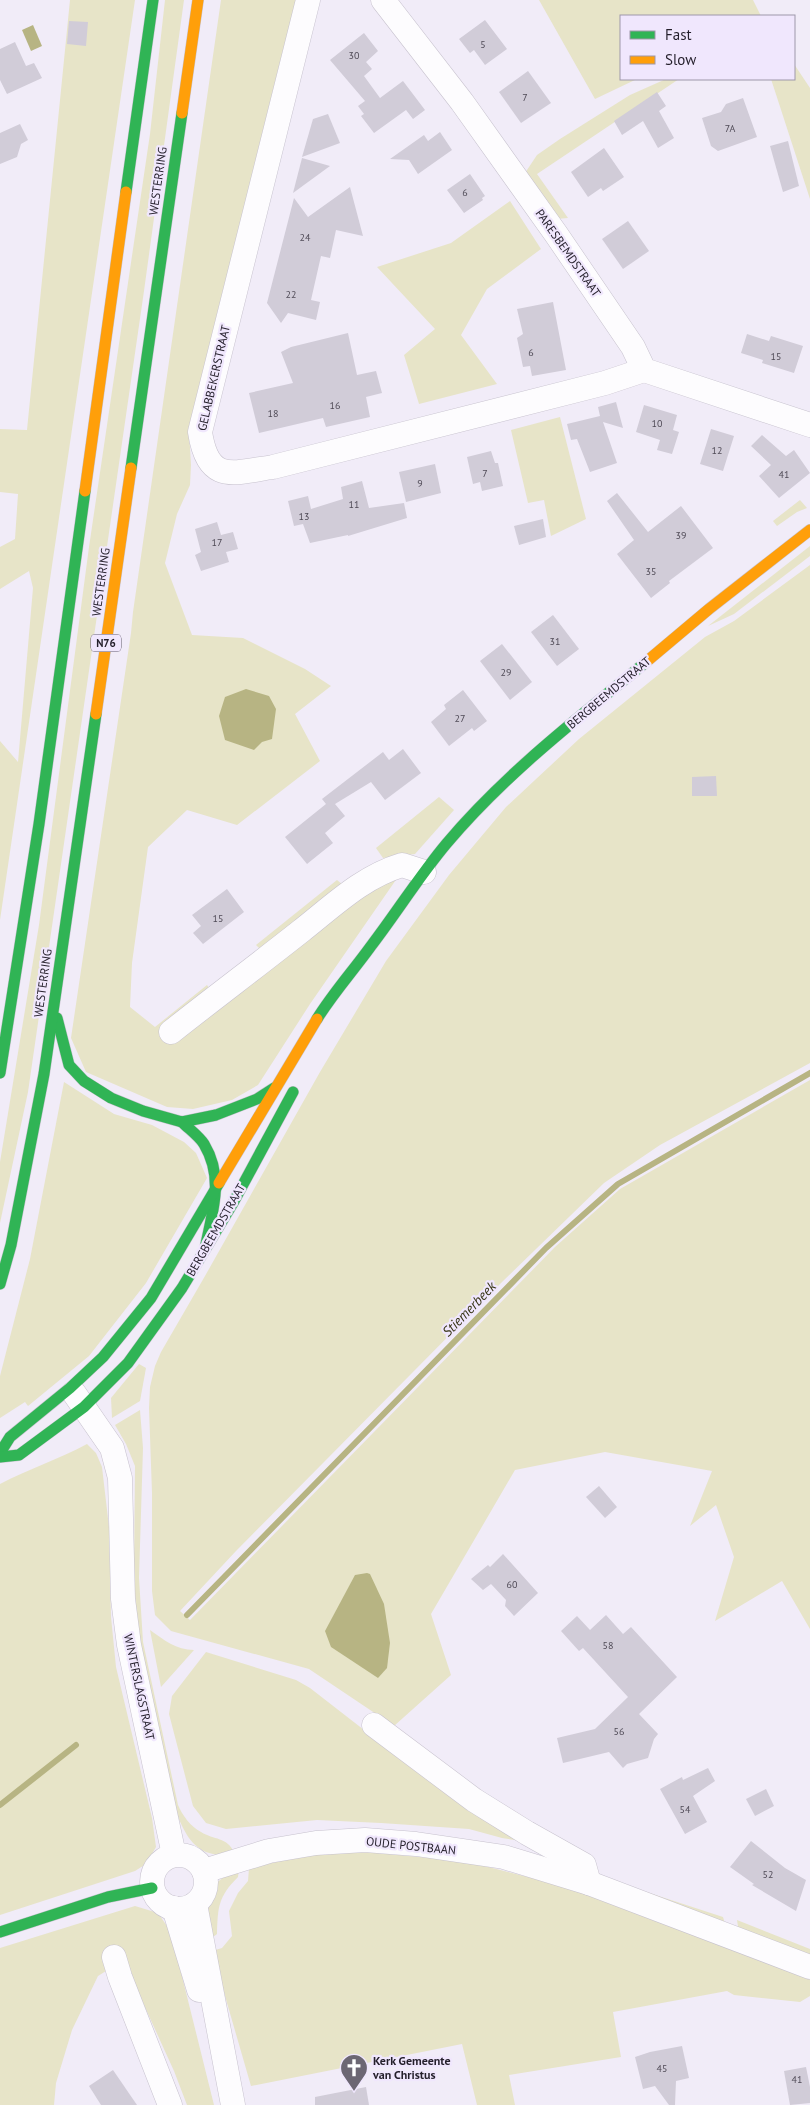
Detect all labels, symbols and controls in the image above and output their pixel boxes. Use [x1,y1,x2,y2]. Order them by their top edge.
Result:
legend [620,15,795,80]
text: Fast [665,25,692,44]
house number: 5 [480,38,486,51]
house number: 30 [349,49,360,62]
text: Slow [665,50,696,69]
house number: 7 [522,91,528,104]
house number: 7A [725,122,736,135]
street label: WESTERRING [145,146,170,216]
house number: 6 [462,186,468,199]
street label: PARESBEMDSTRAAT [533,206,604,300]
house number: 24 [300,231,311,244]
house number: 22 [286,288,296,301]
street label: GELABBEKERSTRAAT [194,323,233,432]
house number: 6 [528,346,534,359]
house number: 15 [771,350,781,363]
house number: 16 [330,399,340,412]
house number: 18 [268,407,278,420]
house number: 10 [652,417,663,430]
house number: 12 [712,444,722,457]
house number: 7 [482,467,488,480]
house number: 41 [779,468,789,481]
house number: 9 [417,477,423,490]
house number: 11 [349,498,359,511]
house number: 13 [299,510,309,523]
house number: 39 [676,529,686,542]
house number: 17 [212,536,222,549]
street label: WESTERRING [88,547,113,617]
house number: 35 [646,565,656,578]
road number: N76 [91,634,121,651]
house number: 31 [550,635,560,648]
street label: BERGBEEMDSTRAAT [564,653,654,732]
house number: 29 [501,666,511,679]
house number: 27 [455,712,465,725]
house number: 15 [213,912,223,925]
street label: WESTERRING [30,948,55,1018]
street label: BERGBEEMDSTRAAT [183,1181,248,1279]
water label: Stiemerbeek [438,1277,500,1340]
house number: 60 [507,1578,518,1591]
street label: WINTERSLAGSTRAAT [121,1632,158,1742]
house number: 58 [603,1639,613,1652]
house number: 56 [614,1725,624,1738]
house number: 54 [680,1803,691,1816]
street label: OUDE POSTBAAN [365,1833,457,1858]
house number: 52 [763,1868,773,1881]
church icon: Kerk Gemeente van Christus [339,2053,369,2092]
place label: Kerk Gemeente van Christus [372,2053,451,2082]
house number: 45 [657,2062,667,2075]
house number: 41 [792,2073,802,2086]

